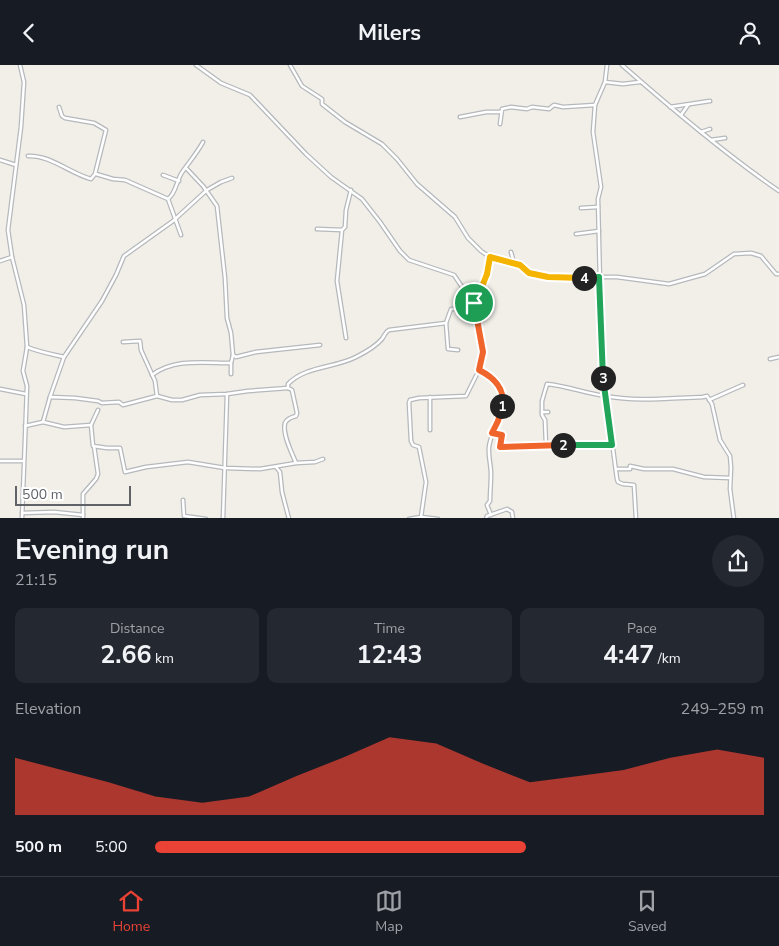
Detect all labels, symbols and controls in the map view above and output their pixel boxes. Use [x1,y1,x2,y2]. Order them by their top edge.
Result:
text: Milers [358,18,421,48]
icon: back [15,19,43,47]
icon: person [736,19,764,47]
pin: 4 [572,265,596,291]
text: 4 [580,269,589,288]
pin [453,282,495,324]
icon: arrive [460,289,488,317]
pin: 3 [590,365,616,391]
text: 3 [599,369,608,388]
pin: 1 [490,393,514,419]
text: 1 [498,397,507,416]
pin: 2 [550,433,576,457]
text: 2 [559,436,568,455]
scale bar [15,483,131,507]
text: 500 m [22,485,63,504]
text: Evening run [15,531,169,569]
button: share [712,535,764,587]
text: 21:15 [15,569,57,591]
text: Distance [110,619,164,638]
text: Time [374,619,405,638]
text: Pace [627,619,657,638]
text: 2.66 [100,638,151,672]
text: 12:43 [356,638,423,672]
text: 4:47 [603,638,654,672]
text: km [151,649,174,668]
text: /km [654,649,681,668]
text: Elevation [15,698,81,720]
text: 249–259 m [681,698,764,720]
text: 500 m [15,836,62,858]
text: 5:00 [95,836,127,858]
tab: Home [112,887,150,936]
tab: Map [375,887,403,936]
tab: Saved [628,887,667,936]

